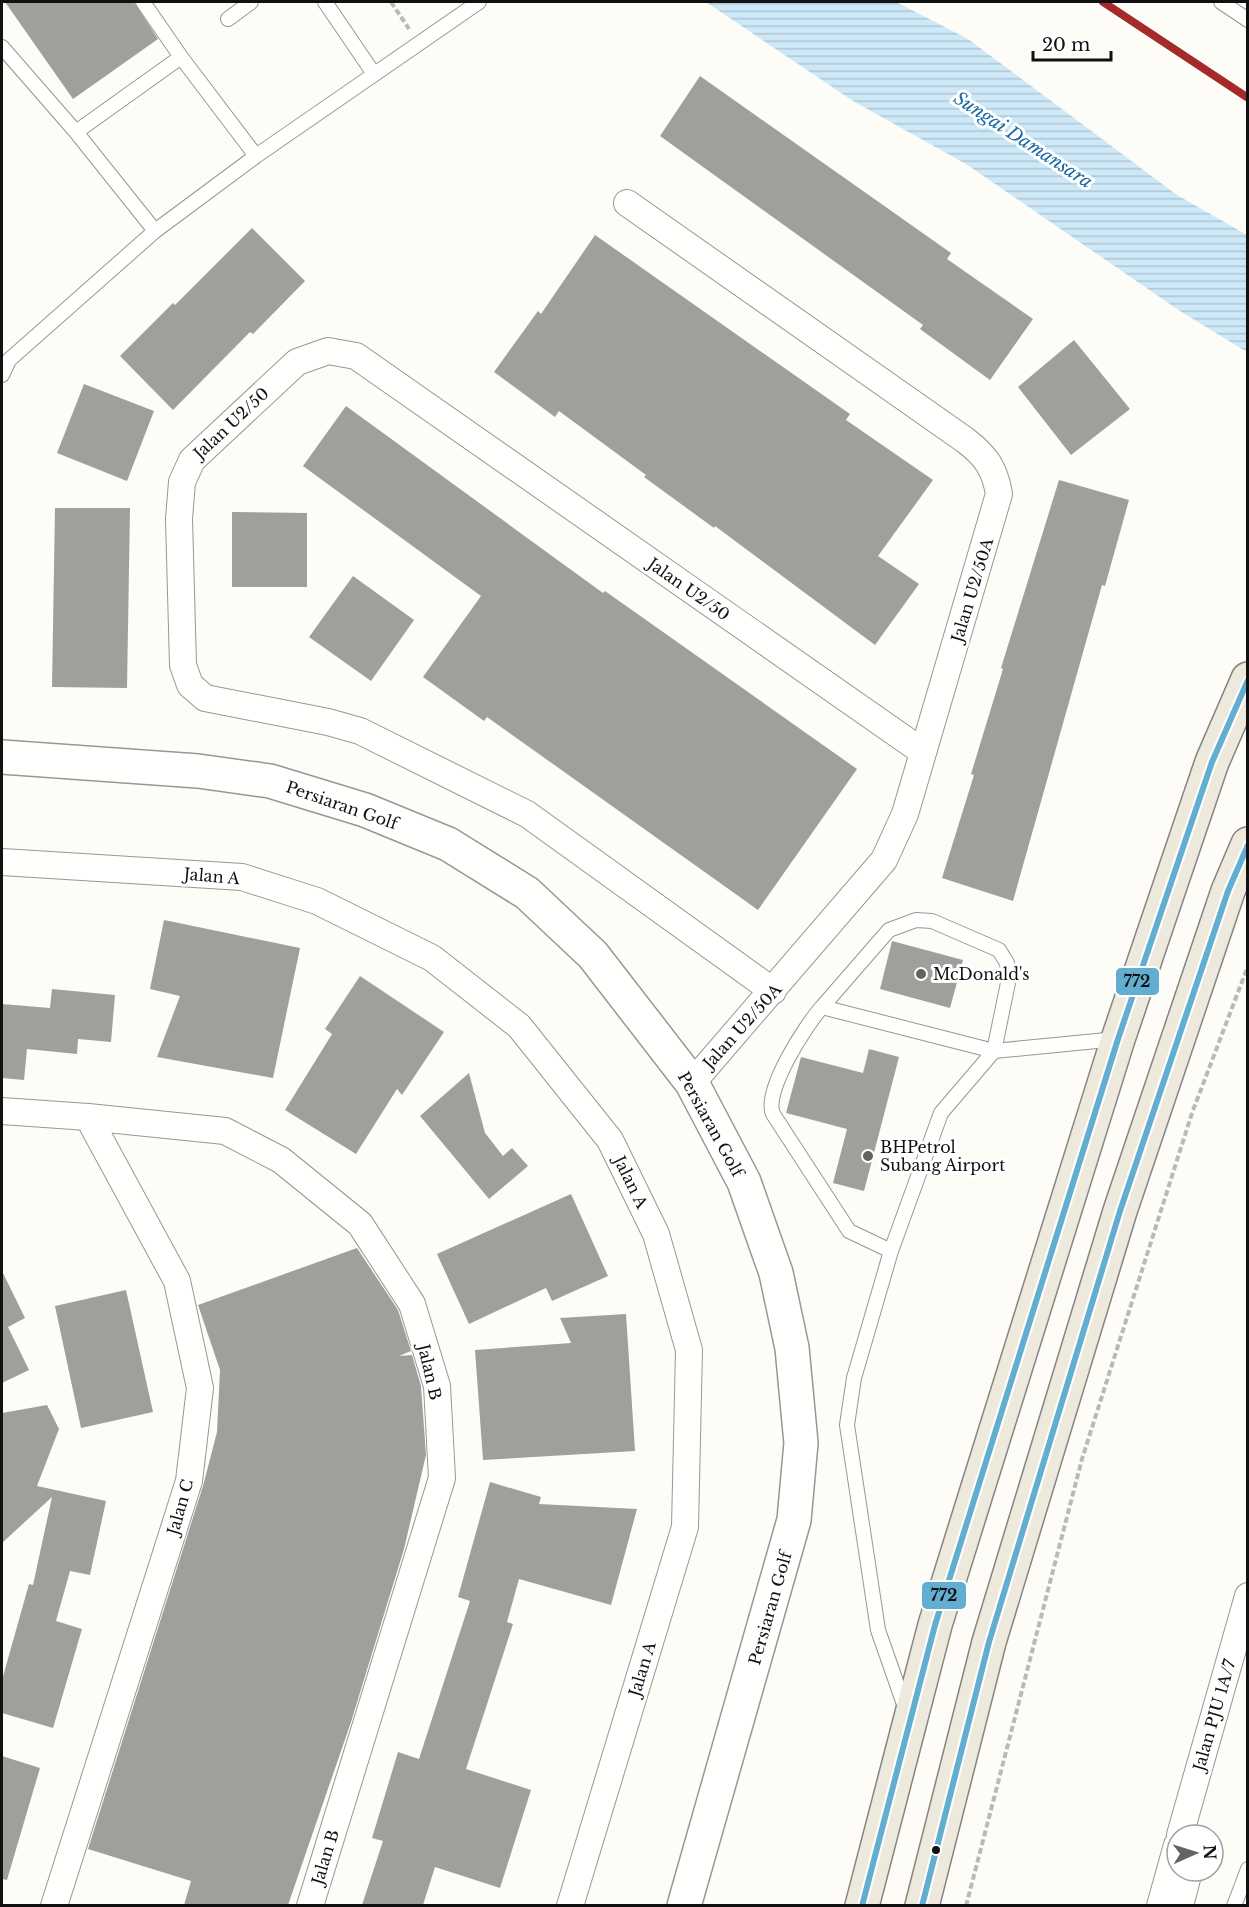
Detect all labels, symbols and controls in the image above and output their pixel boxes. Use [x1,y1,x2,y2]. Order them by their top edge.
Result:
scale bar [1033,24,1111,62]
text: 20 m [1042,34,1090,56]
water label: Sungai Damansara [949,87,1097,193]
street label: Jalan U2/50 [188,383,273,464]
street label: Jalan U2/50A [946,535,997,646]
street label: Jalan U2/50 [642,552,734,625]
street label: Persiaran Golf [283,776,403,834]
street label: Jalan A [181,863,241,888]
place label: McDonald's [933,964,1030,984]
marker: McDonald's [914,967,928,981]
line badge: 772 [1115,967,1160,996]
text: 772 [1124,971,1150,991]
street label: Jalan U2/50A [697,979,786,1074]
street label: Persiaran Golf [674,1068,749,1182]
place label: BHPetrol Subang Airport [880,1137,1005,1175]
marker: BHPetrol Subang Airport [861,1149,875,1163]
street label: Jalan A [609,1151,653,1212]
street label: Jalan B [413,1340,446,1402]
street label: Jalan C [162,1477,197,1539]
street label: Persiaran Golf [744,1547,796,1667]
line badge: 772 [921,1581,967,1610]
text: 772 [931,1585,957,1605]
street label: Jalan A [624,1639,660,1701]
street label: Jalan PJU 1A/7 [1188,1656,1240,1775]
north arrow [1165,1823,1225,1883]
street label: Jalan B [307,1827,343,1889]
unlabelled marker [930,1844,942,1856]
text: N [1200,1844,1220,1860]

